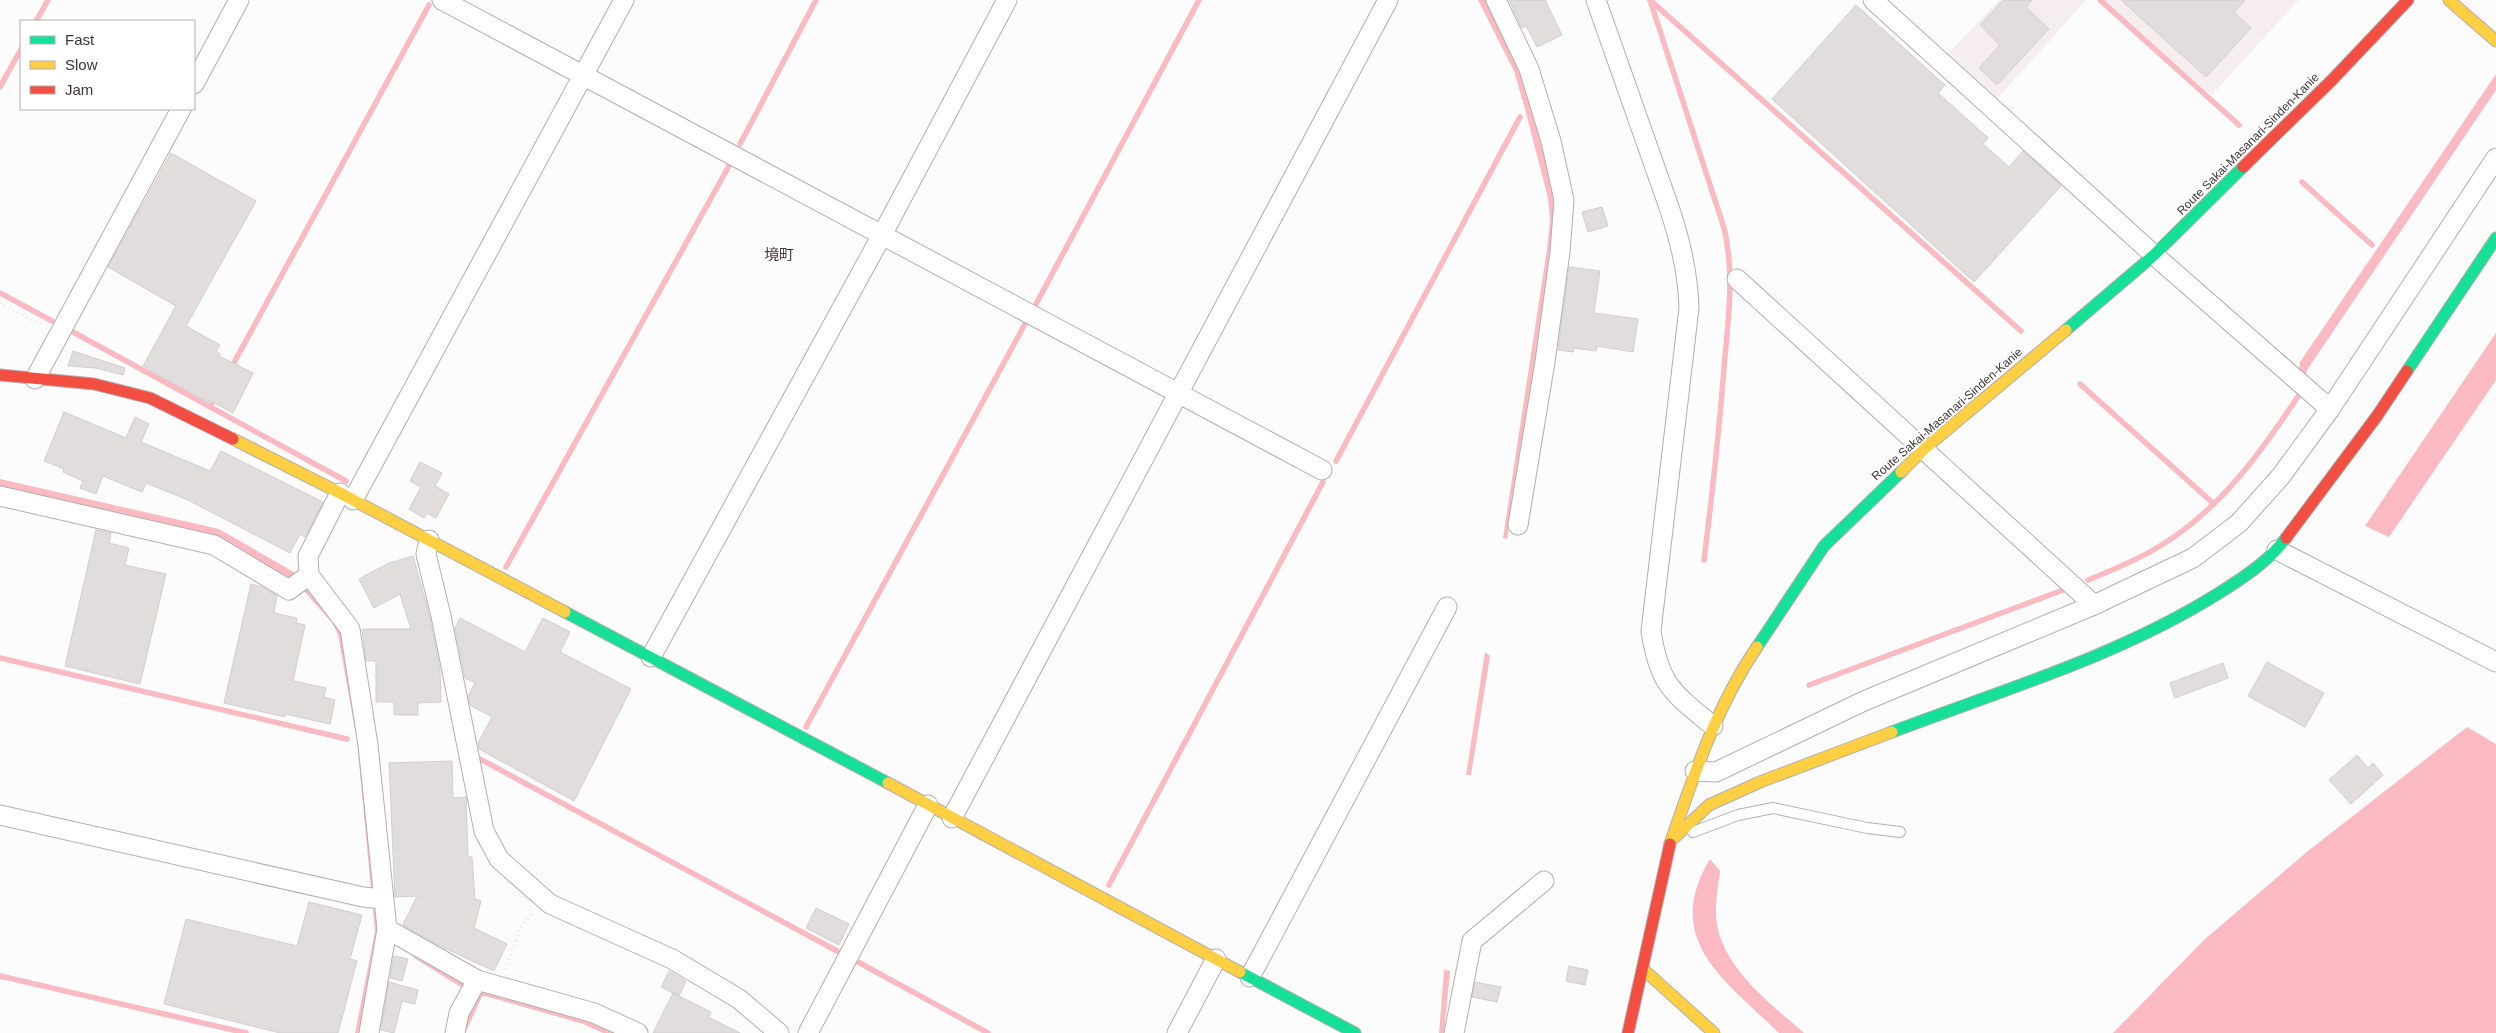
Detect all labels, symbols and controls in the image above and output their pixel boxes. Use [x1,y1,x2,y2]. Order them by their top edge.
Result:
legend [20,20,195,110]
text: Fast [65,31,95,48]
text: Slow [65,56,98,73]
street label: Route Sakai-Masanari-Sinden-Kanie [2174,70,2322,218]
text: Jam [65,81,93,98]
district label: 境町 [764,246,794,263]
street label: Route Sakai-Masanari-Sinden-Kanie [1869,345,2025,483]

